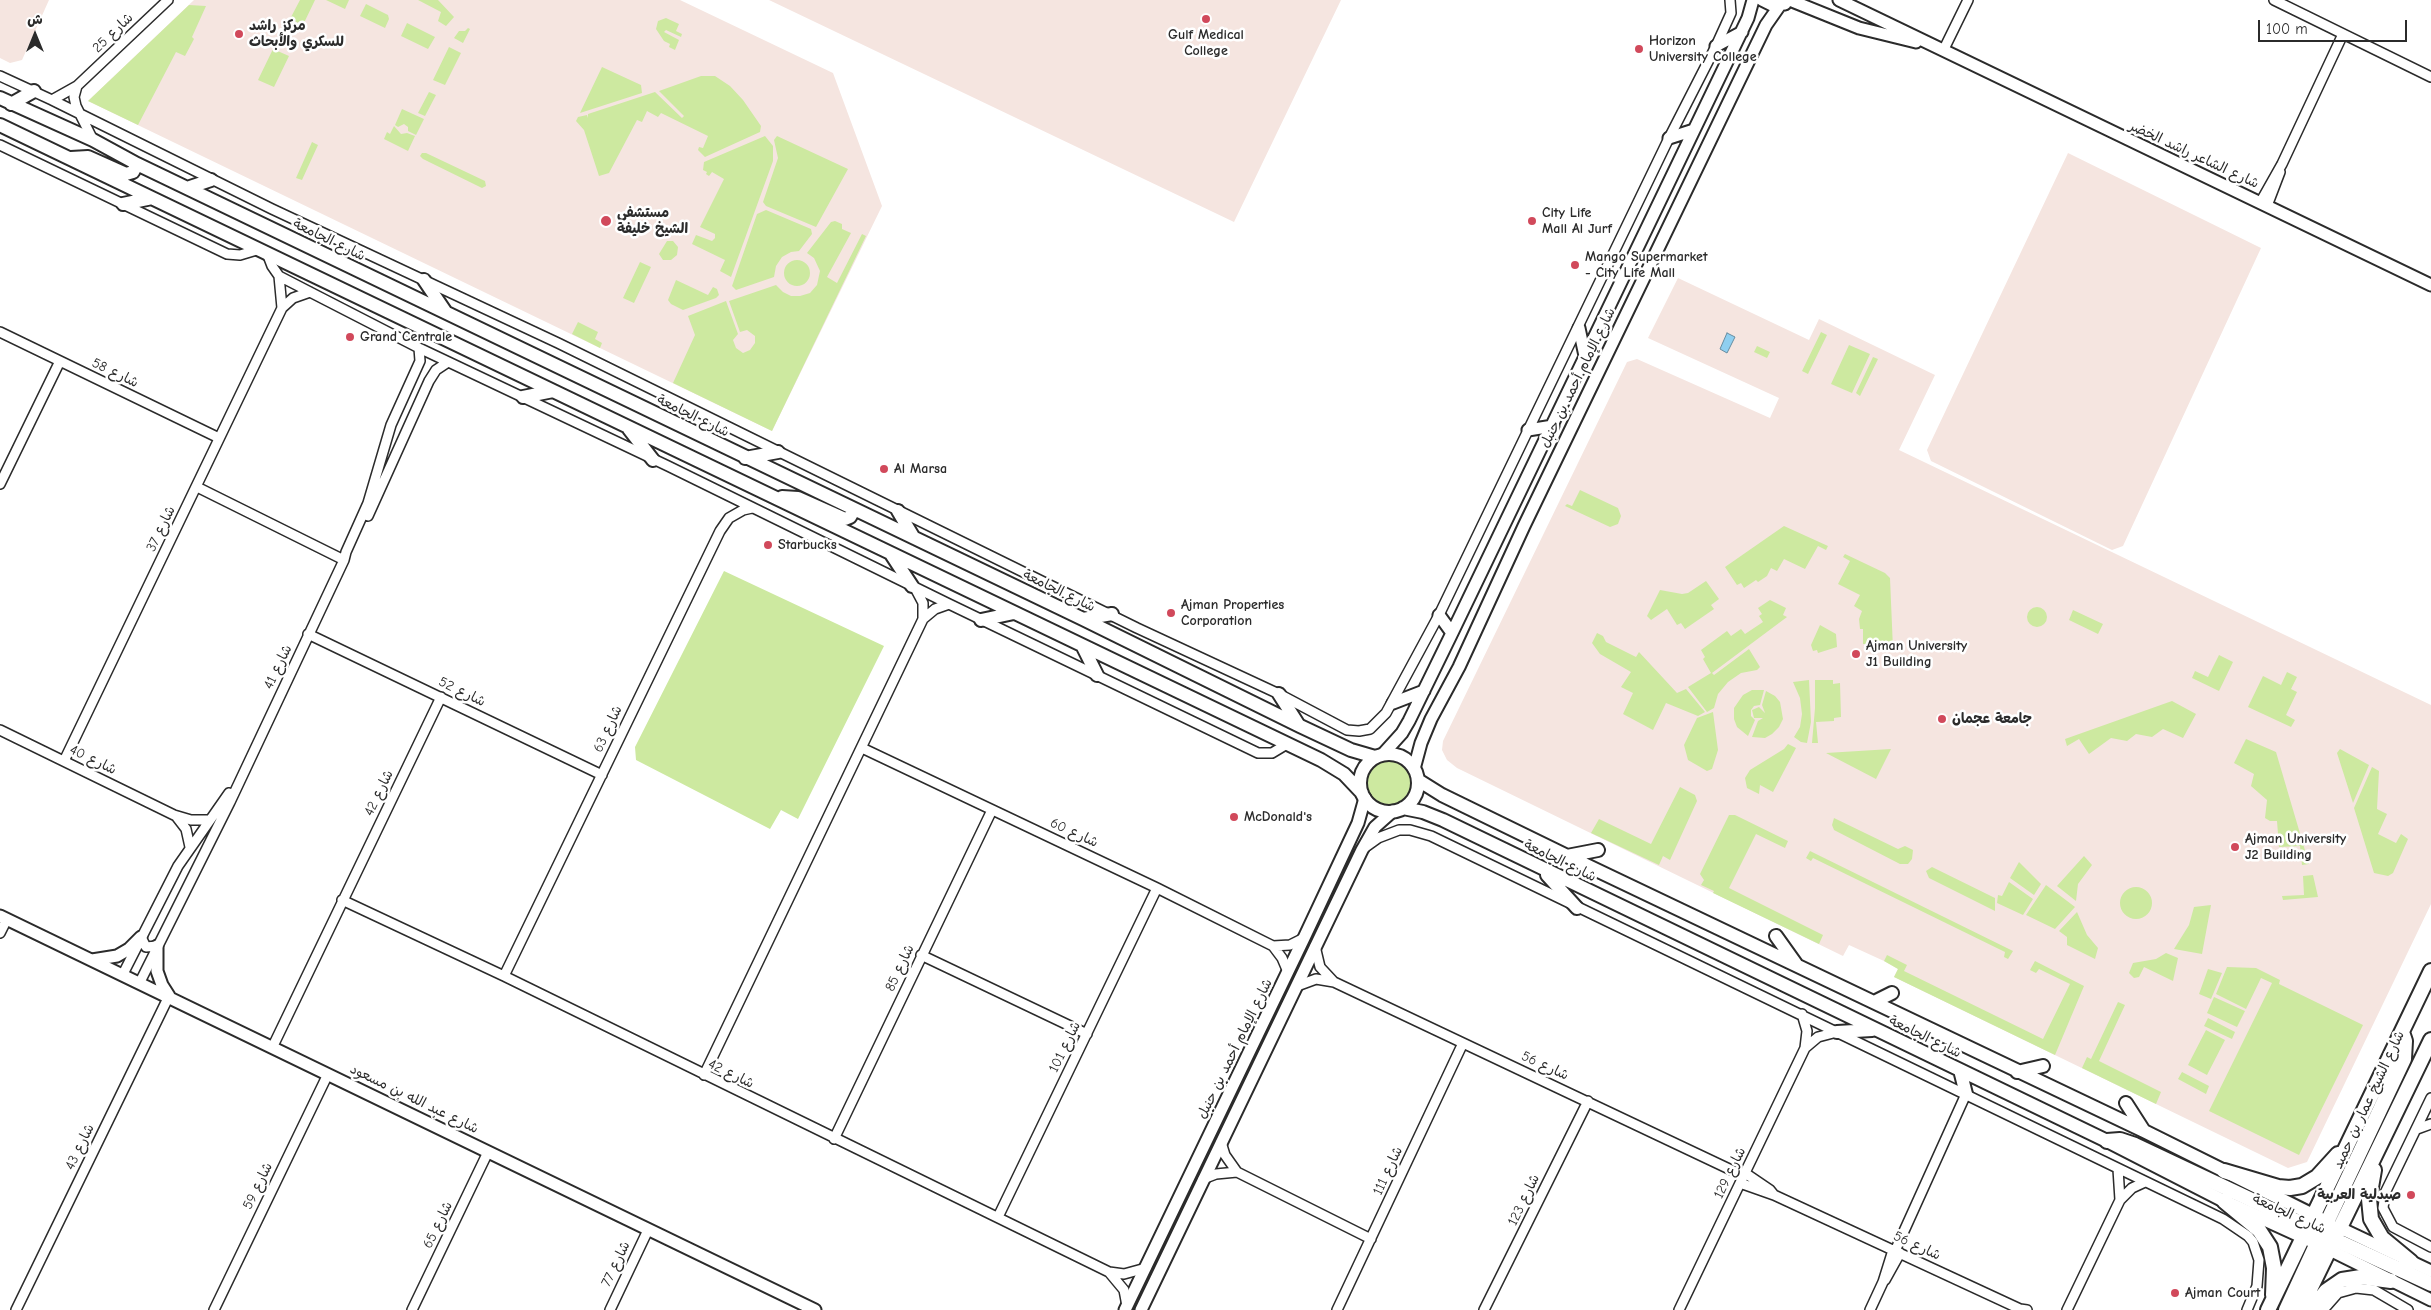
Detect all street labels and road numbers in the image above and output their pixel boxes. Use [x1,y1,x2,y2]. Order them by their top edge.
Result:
street label: شارع 25 [89,10,137,56]
street label: شارع الشاعر راشد الخضر [2126,118,2262,192]
street label: شارع الجامعة [290,215,368,265]
street label: شارع الإمام أحمد بن حنبل [1537,305,1619,451]
street label: شارع 58 [89,355,141,391]
street label: شارع الجامعة [654,391,732,441]
street label: شارع 37 [143,503,179,555]
street label: شارع الجامعة [1020,566,1098,616]
street label: شارع 41 [260,642,296,692]
street label: شارع 52 [436,674,488,710]
street label: شارع 63 [590,703,626,755]
street label: شارع 40 [67,741,119,779]
street label: شارع 42 [361,767,397,819]
street label: شارع 60 [1047,815,1101,851]
street label: شارع الجامعة [1521,836,1599,886]
street label: شارع 85 [882,942,918,994]
street label: شارع الإمام أحمد بن حنبل [1194,976,1276,1122]
street label: شارع الجامعة [1886,1012,1964,1062]
street label: شارع 101 [1045,1019,1085,1075]
street label: شارع الشيخ عمار بن حميد [2330,1028,2408,1172]
street label: شارع 56 [1519,1048,1571,1084]
street label: شارع 42 [705,1056,757,1092]
street label: شارع عبد الله بن مسعود [347,1061,481,1137]
street label: شارع 43 [62,1121,98,1173]
street label: شارع 111 [1369,1144,1407,1198]
street label: شارع 129 [1710,1144,1750,1202]
street label: شارع 59 [239,1160,277,1212]
street label: شارع 123 [1504,1172,1544,1228]
street label: شارع الجامعة [2250,1190,2328,1238]
street label: شارع 65 [419,1199,457,1251]
street label: شارع 56 [1891,1228,1943,1264]
street label: شارع 77 [598,1239,634,1289]

